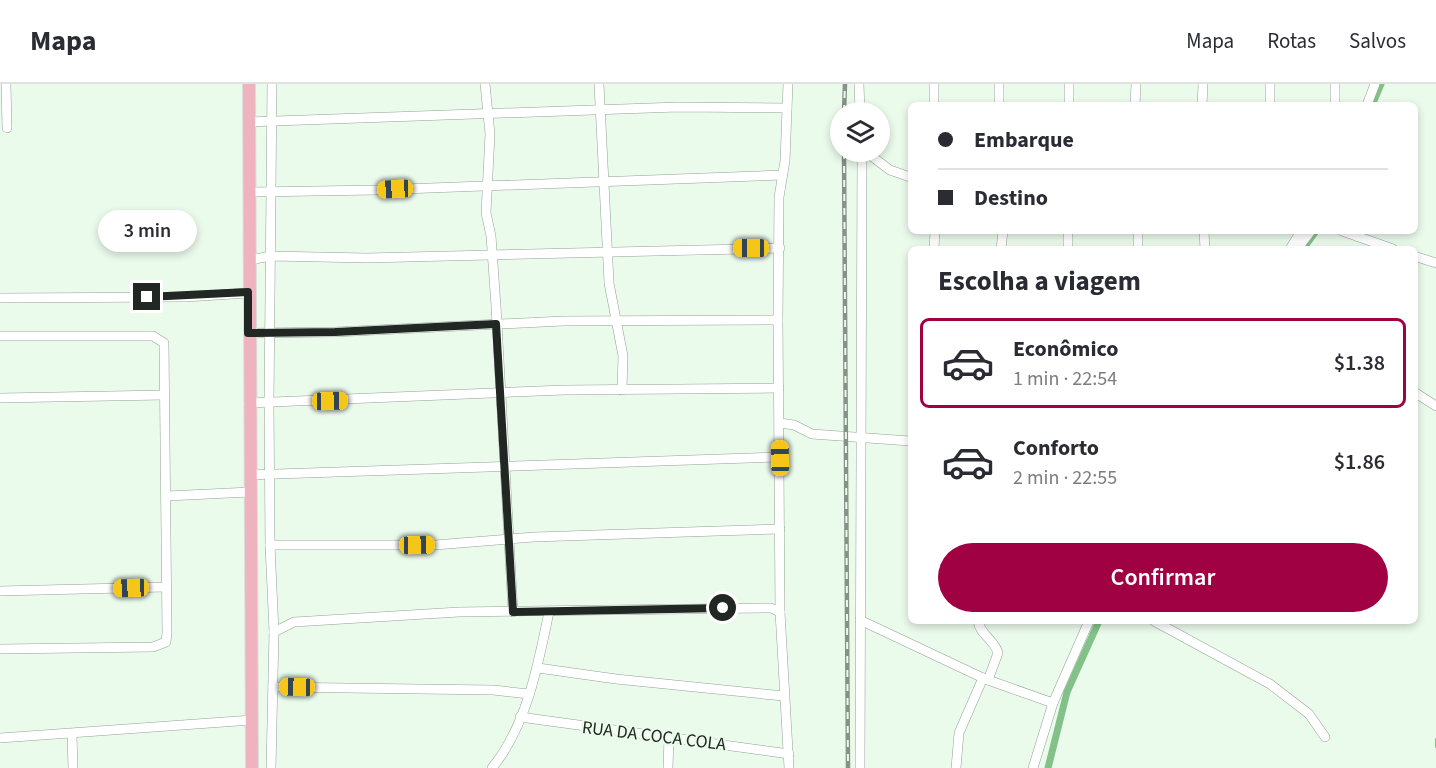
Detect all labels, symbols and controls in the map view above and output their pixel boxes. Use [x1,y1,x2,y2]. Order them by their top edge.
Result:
text: Mapa [30,21,97,61]
text: Mapa [1186,26,1234,56]
text: Rotas [1267,26,1316,56]
text: Salvos [1349,26,1406,56]
map controls [830,102,890,162]
button: layers [830,102,890,162]
text: Embarque [974,124,1074,156]
car [377,179,413,199]
text: Destino [974,182,1048,214]
callout: 3 min [98,210,196,252]
text: 3 min [124,217,171,245]
car [733,239,769,257]
text: Escolha a viagem [938,262,1141,301]
route end [133,283,160,310]
text: Econômico [1013,333,1118,365]
icon: car [941,336,995,390]
text: $1.38 [1334,347,1385,379]
text: 1 min · 22:54 [1013,365,1117,393]
car [312,392,348,410]
text: Conforto [1013,432,1099,464]
icon: car [941,435,995,489]
car [771,440,789,476]
text: $1.86 [1334,446,1385,478]
text: 2 min · 22:55 [1013,464,1117,492]
car [399,536,435,554]
button: Confirmar [938,543,1388,612]
car [113,578,149,598]
route start [709,594,736,621]
car [279,678,315,696]
street label: RUA DA COCA COLA [581,715,728,757]

